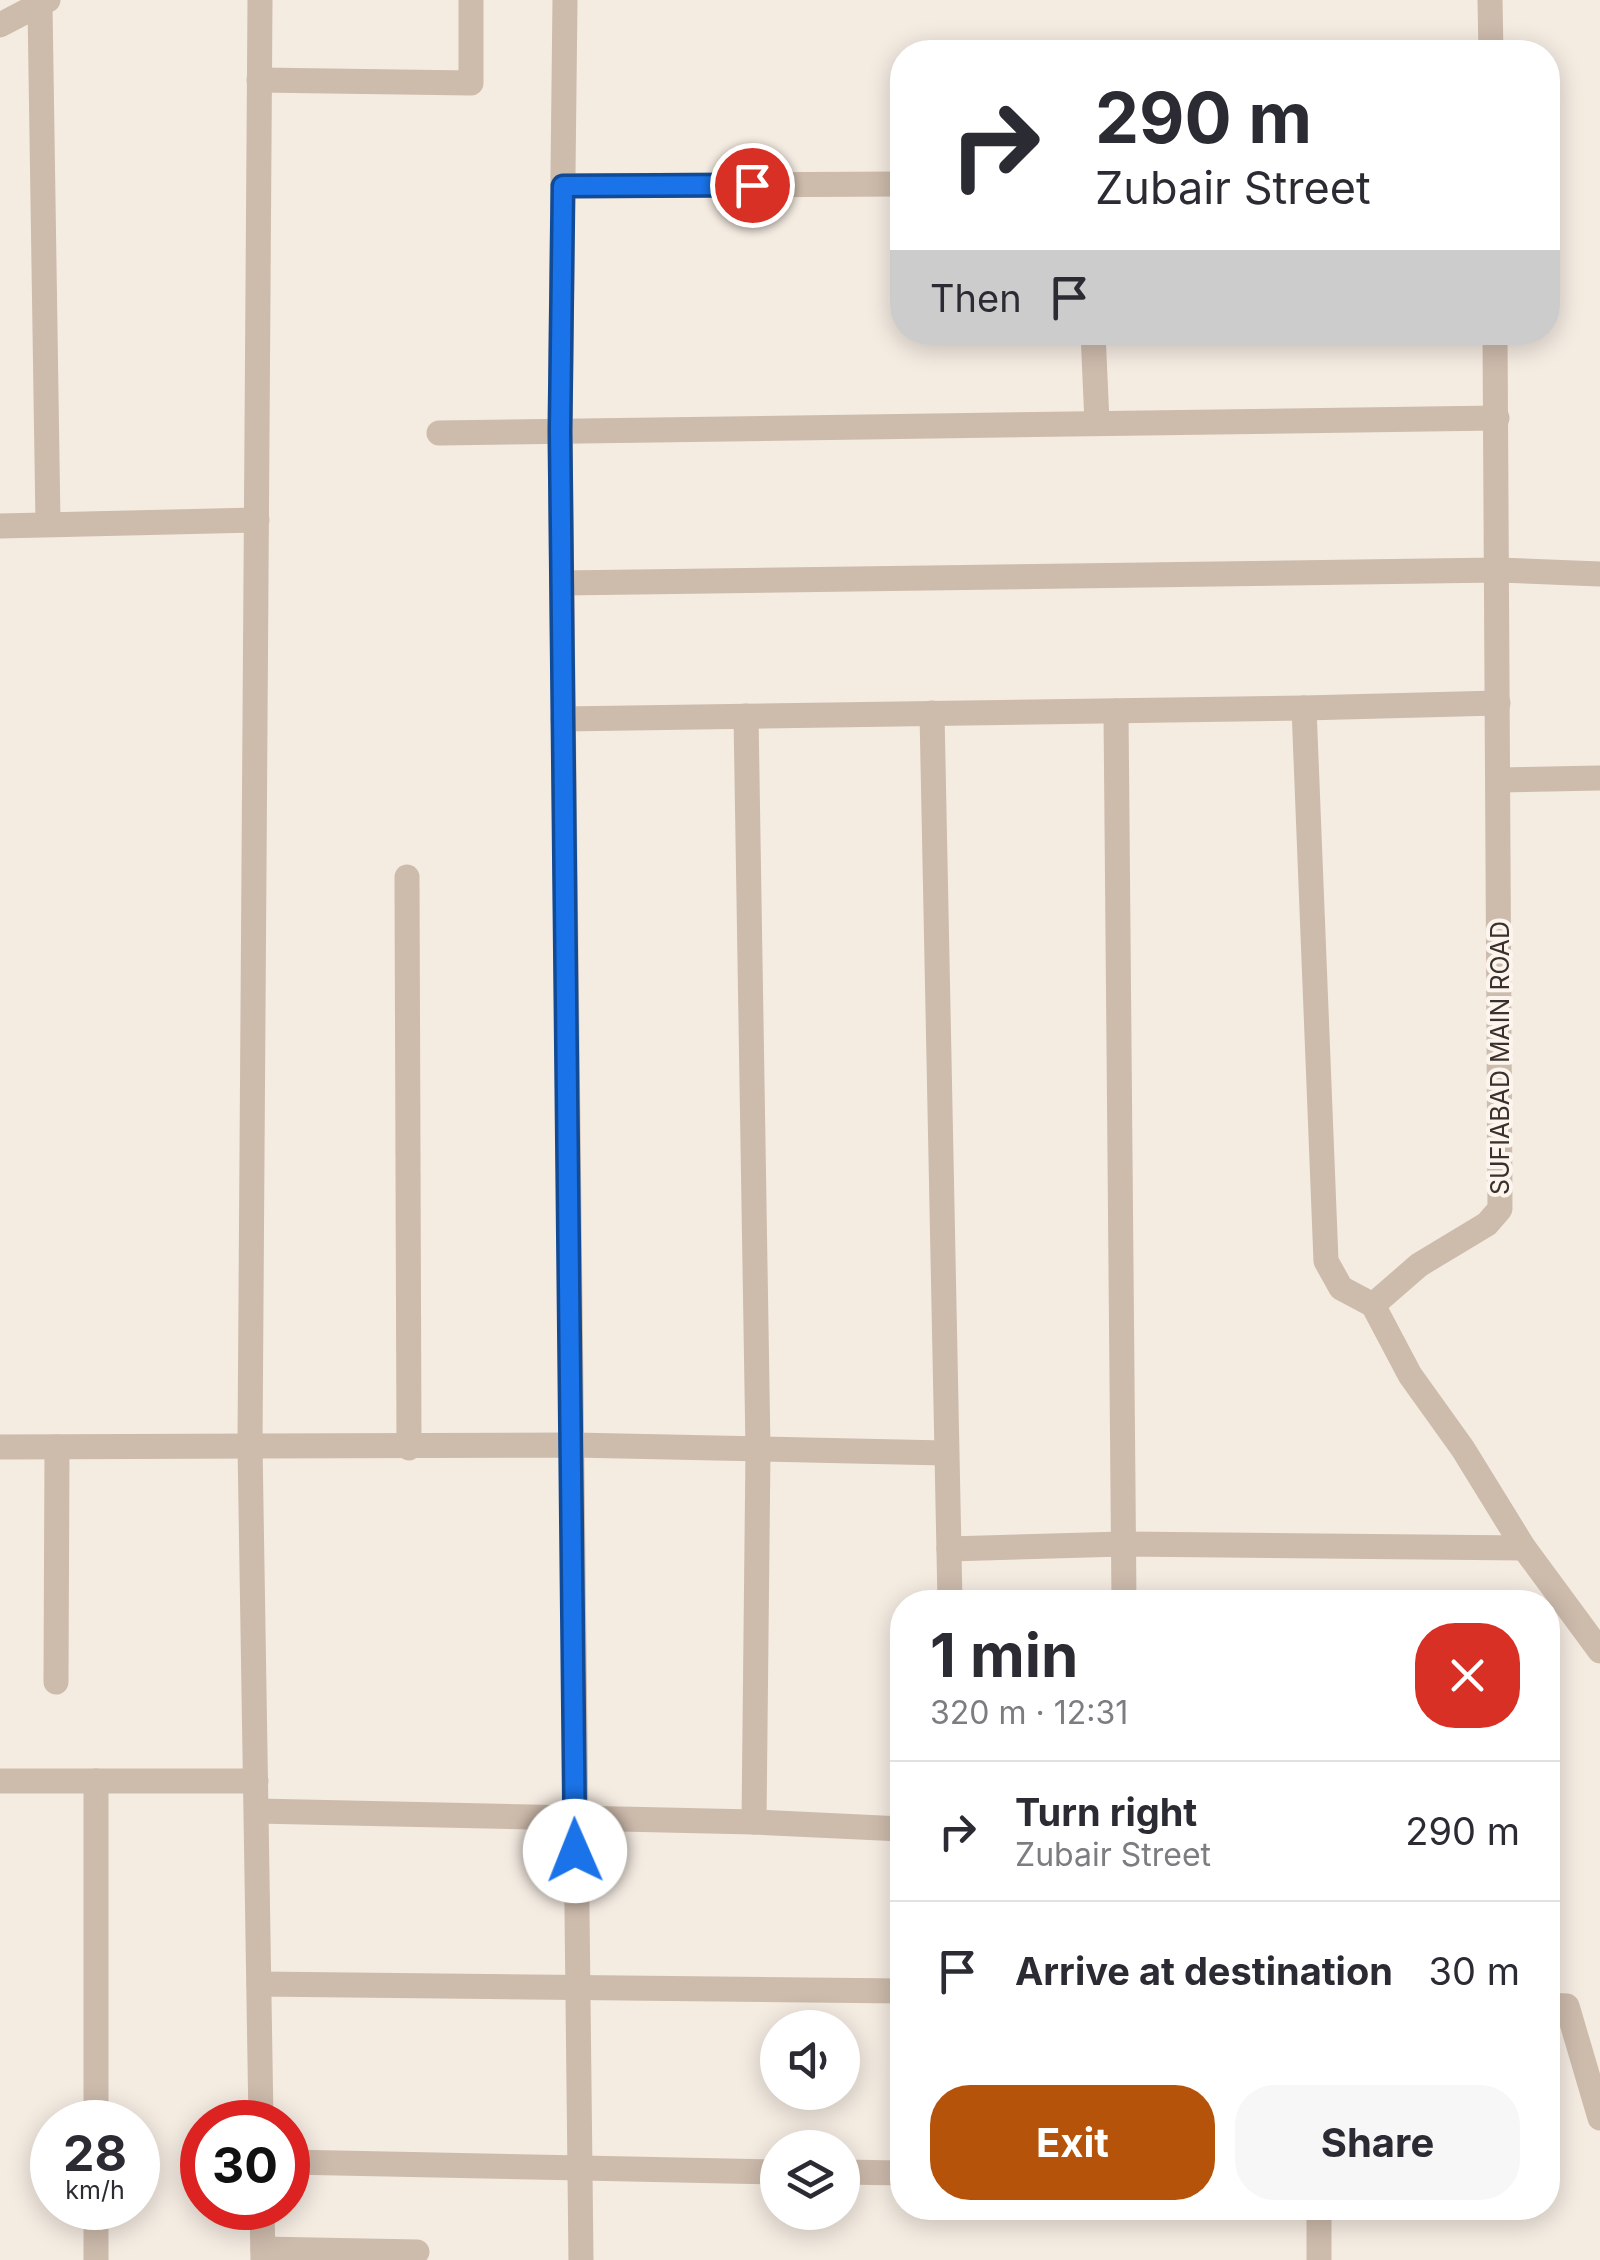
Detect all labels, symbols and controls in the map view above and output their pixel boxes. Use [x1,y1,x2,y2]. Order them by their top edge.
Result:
text: 290 m [1095,75,1312,160]
icon: right [930,80,1060,210]
pin [710,143,795,228]
icon: arrive [725,158,780,213]
text: Zubair Street [1095,160,1371,215]
icon: arrive [1042,270,1097,325]
text: Then [930,275,1022,321]
street label: SUFIABAD MAIN ROAD [1485,921,1515,1195]
text: 1 min [930,1619,1078,1691]
button: close [1415,1623,1520,1728]
text: 320 m · 12:31 [930,1693,1128,1732]
text: Turn right [1015,1789,1197,1835]
position arrow [523,1799,627,1903]
icon: right [930,1804,985,1859]
text: 290 m [1405,1808,1520,1854]
text: Zubair Street [1015,1835,1211,1874]
icon: arrive [930,1944,985,1999]
text: Arrive at destination [1015,1948,1393,1994]
text: 30 m [1429,1948,1520,1994]
map controls [760,2010,860,2230]
button: sound [760,2010,860,2110]
button: Exit [930,2085,1215,2200]
button: Share [1235,2085,1520,2200]
speed limit sign: 30 [180,2100,310,2230]
text: 28 [63,2123,127,2183]
button: layers [760,2130,860,2230]
text: km/h [65,2175,125,2205]

